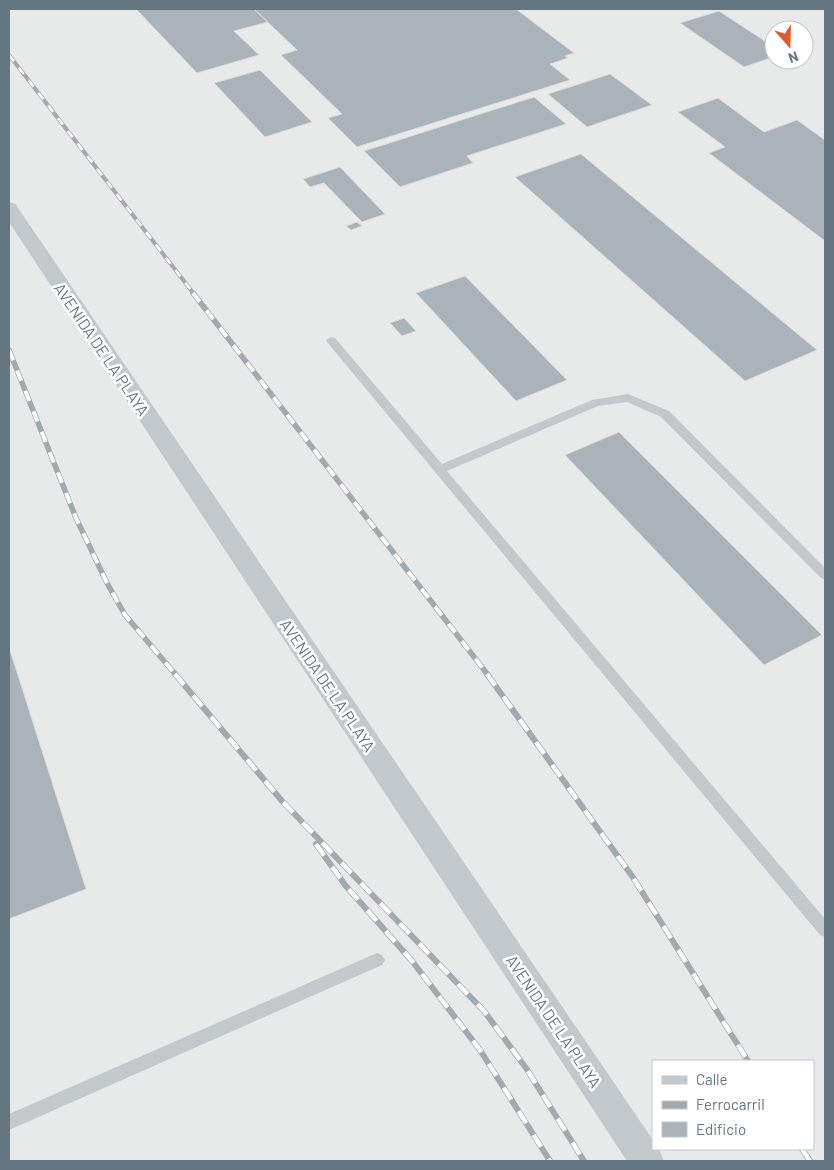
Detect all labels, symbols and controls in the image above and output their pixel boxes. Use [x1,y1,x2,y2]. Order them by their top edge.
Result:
north arrow [764,20,814,70]
text: N [786,48,801,67]
street label: AVENIDA DE LA PLAYA [51,279,154,419]
street label: AVENIDA DE LA PLAYA [277,615,380,755]
street label: AVENIDA DE LA PLAYA [503,951,606,1091]
legend [652,1060,814,1150]
text: Calle [696,1070,728,1088]
text: Ferrocarril [696,1095,765,1113]
text: Edificio [696,1120,746,1138]

